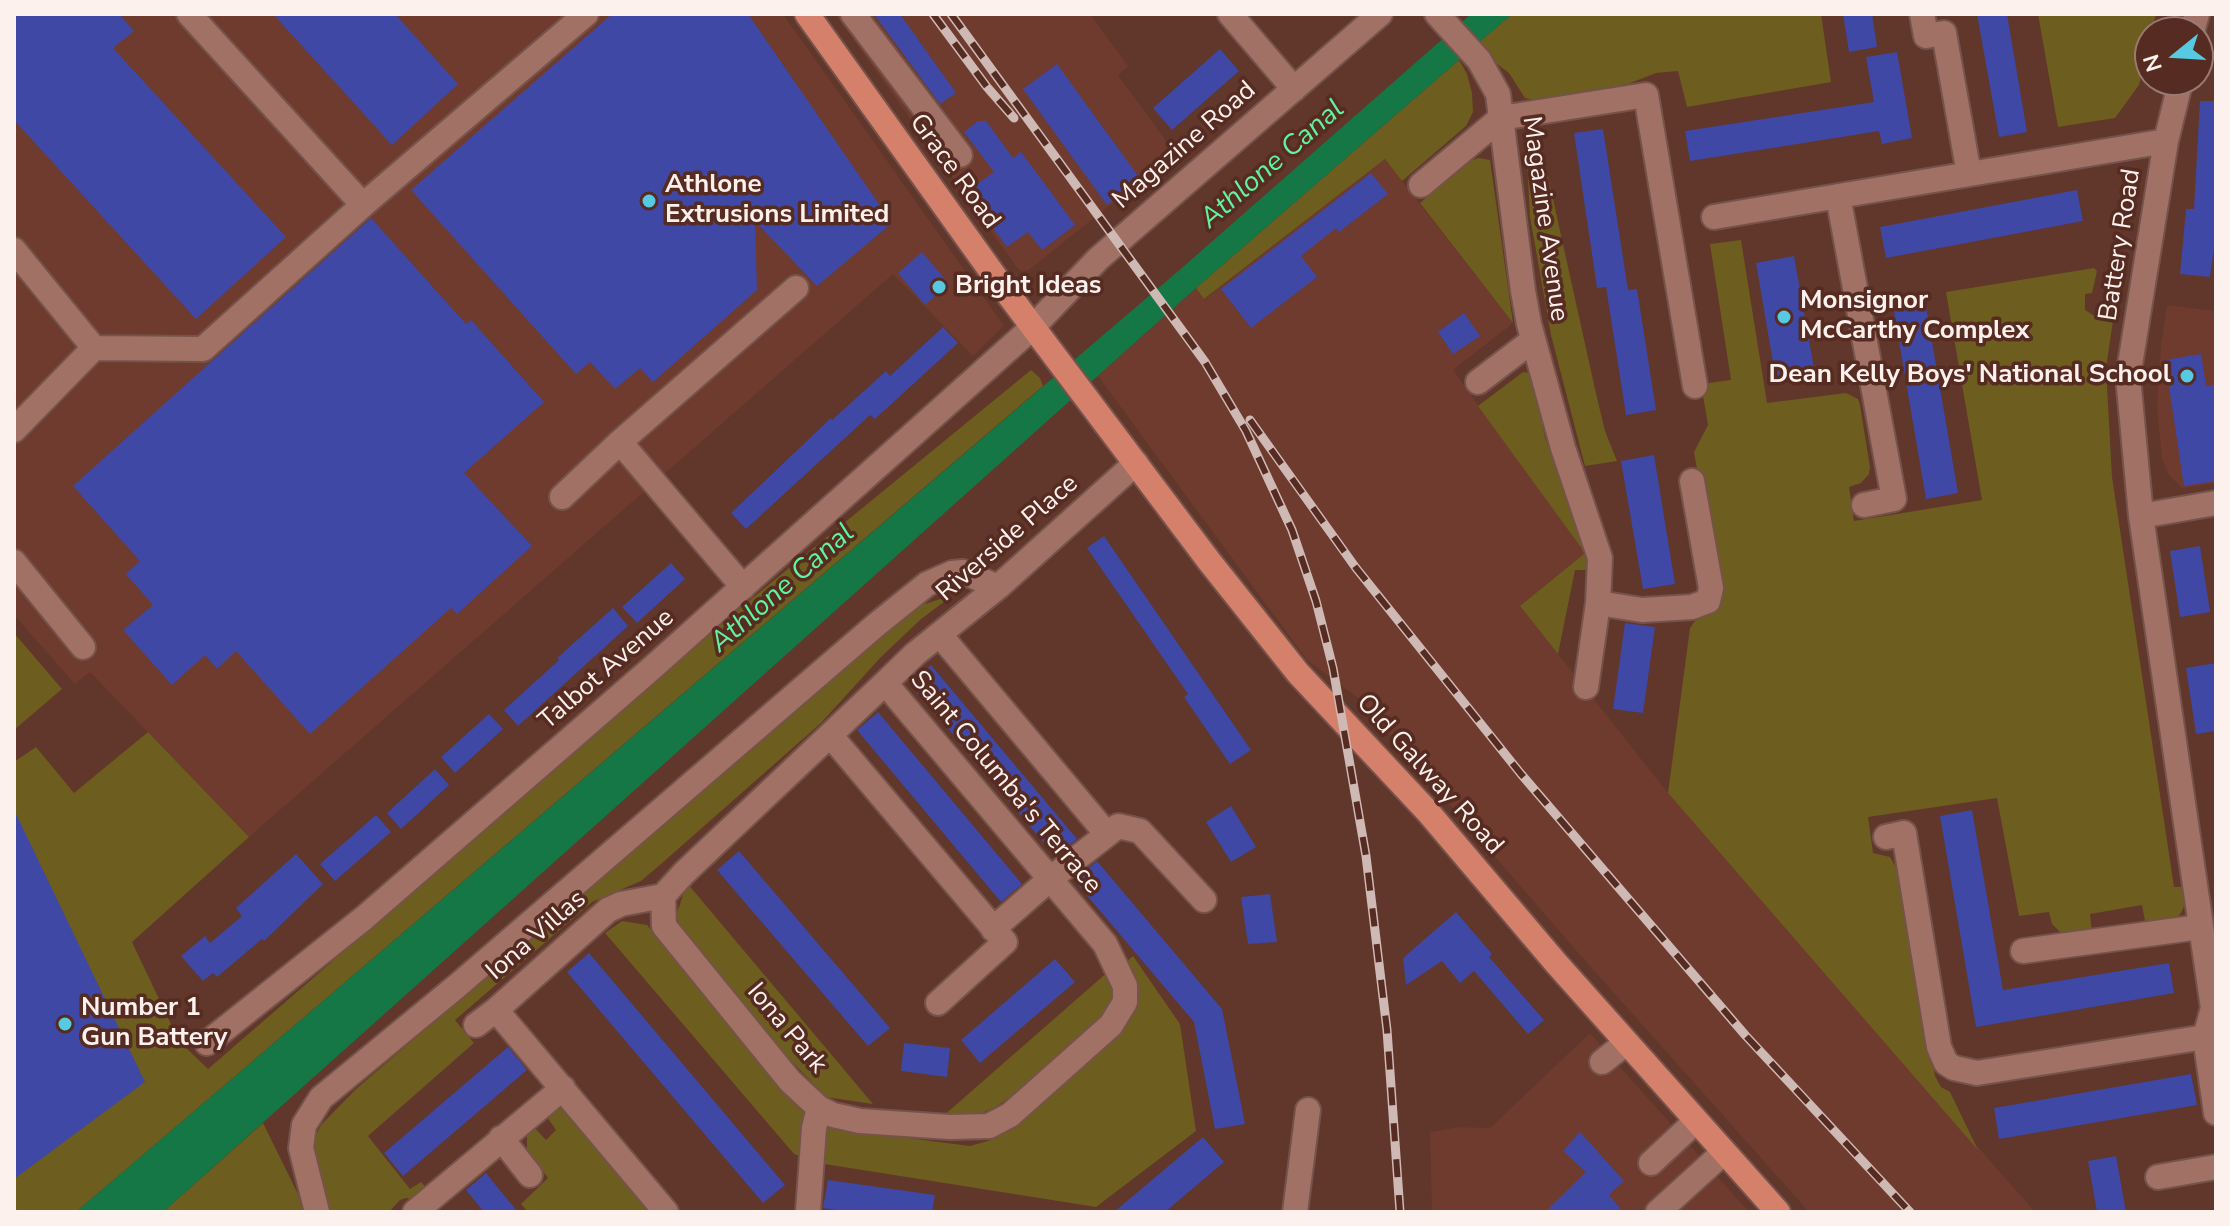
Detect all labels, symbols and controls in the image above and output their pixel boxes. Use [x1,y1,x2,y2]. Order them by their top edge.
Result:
north arrow [2134,16,2214,96]
text: N [2136,50,2170,75]
street label: Magazine Road [1107,76,1263,216]
water label: Athlone Canal [1194,93,1352,237]
street label: Grace Road [902,108,1006,236]
street label: Magazine Avenue [1514,114,1574,324]
street label: Battery Road [2094,167,2148,323]
place label: Athlone Extrusions Limited [665,170,889,232]
marker: Athlone Extrusions Limited [640,192,658,210]
place label: Bright Ideas [955,271,1102,303]
marker: Bright Ideas [930,278,948,296]
place label: Monsignor McCarthy Complex [1800,286,2029,348]
marker: Monsignor McCarthy Complex [1775,308,1793,326]
place label: Dean Kelly Boys' National School [1769,360,2171,392]
marker: Dean Kelly Boys' National School [2178,367,2196,385]
street label: Riverside Place [931,469,1085,609]
water label: Athlone Canal [704,517,862,661]
street label: Talbot Avenue [533,603,681,737]
street label: Saint Columba's Terrace [903,665,1107,901]
street label: Old Galway Road [1349,688,1509,862]
street label: Iona Villas [481,884,593,988]
street label: Iona Park [739,978,833,1080]
place label: Number 1 Gun Battery [81,993,227,1054]
marker: Number 1 Gun Battery [56,1015,74,1033]

